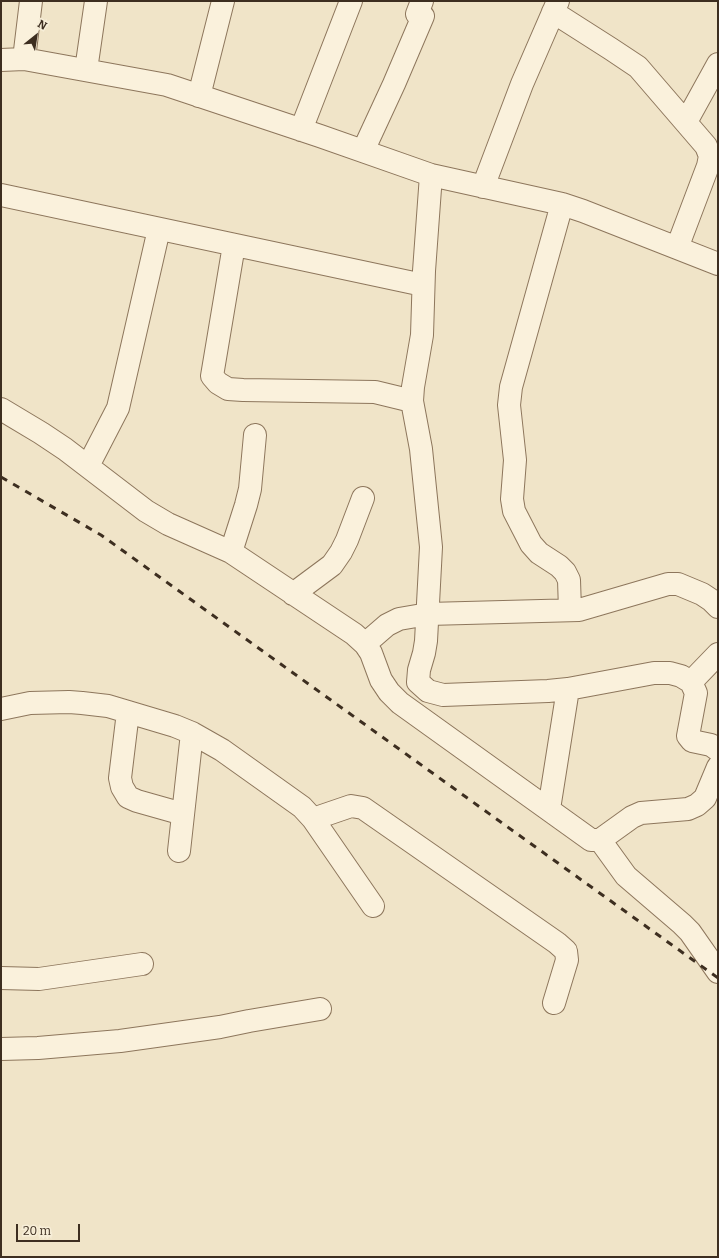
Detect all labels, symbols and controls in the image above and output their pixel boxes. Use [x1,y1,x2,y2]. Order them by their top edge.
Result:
north arrow [16,16,56,56]
text: N [35,17,49,33]
scale bar [18,1216,82,1242]
text: 20 m [23,1224,51,1238]

